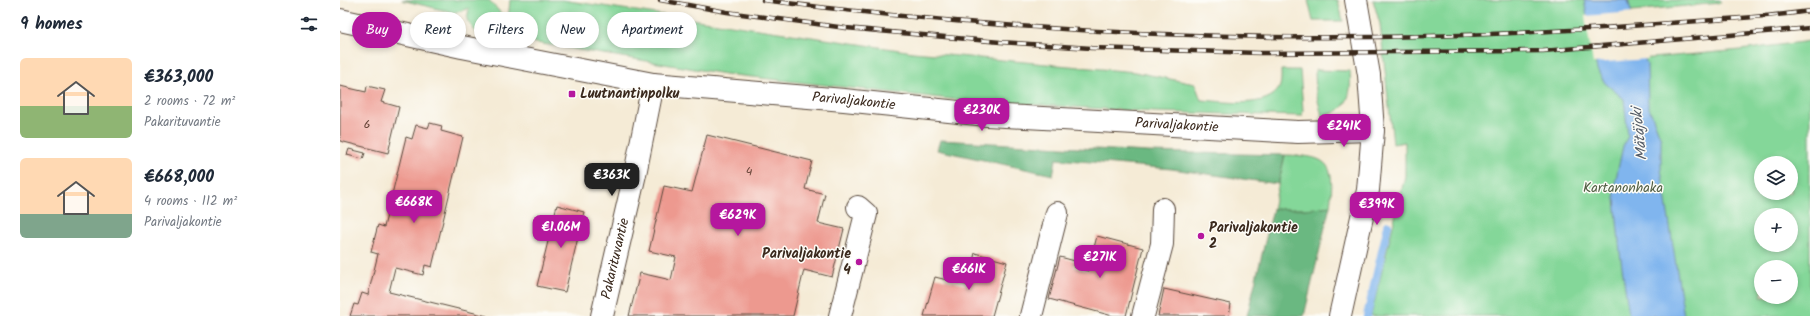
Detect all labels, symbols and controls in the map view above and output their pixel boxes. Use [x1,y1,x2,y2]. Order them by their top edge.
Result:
text: 9 homes [20,11,83,38]
chip: Buy [352,12,402,48]
chip: Rent [410,12,466,48]
chip: Filters [474,12,538,48]
chip: New [546,12,599,48]
chip: Apartment [607,12,697,48]
icon: filters [298,13,320,35]
text: €363,000 [144,64,213,91]
icon: home [52,74,100,122]
place label: Luutnantinpolku [580,83,679,105]
street label: Parivaljakontie [811,86,897,116]
marker: Luutnantinpolku [567,89,577,99]
text: 2 rooms · 72 m² [144,91,235,112]
pin: €230K [954,98,1010,132]
text: €230K [963,100,1001,121]
water label: Mätäjoki [1625,103,1655,162]
text: Pakarituvantie [144,112,221,133]
street label: Parivaljakontie [1134,112,1220,139]
pin: €241K [1316,114,1372,148]
house number: 6 [364,115,370,134]
text: €241K [1327,116,1361,137]
map controls [1754,156,1798,304]
button: layers [1754,156,1798,200]
house number: 4 [746,162,753,181]
pin: €363K [584,163,640,197]
text: €668,000 [144,164,214,191]
text: €363K [593,165,631,186]
icon: home [52,174,100,222]
park label: Kartanonhaka [1583,177,1663,199]
pin: €668K [386,190,442,224]
text: 4 rooms · 112 m² [144,191,237,212]
text: €668K [395,192,433,213]
pin: €399K [1349,192,1405,226]
text: €399K [1359,194,1395,215]
pin: €629K [710,203,766,237]
text: €629K [719,205,757,226]
button: + [1754,208,1798,252]
text: Parivaljakontie [144,212,222,233]
pin: €1.06M [528,215,594,249]
street label: Pakarituvantie [595,215,636,301]
text: €1.06M [542,217,580,238]
place label: Parivaljakontie 2 [1209,217,1298,255]
marker: Parivaljakontie 2 [1196,231,1206,241]
place label: Parivaljakontie 4 [762,243,851,281]
pin: €271K [1072,245,1128,279]
text: €271K [1083,247,1117,268]
marker: Parivaljakontie 4 [854,257,864,267]
pin: €661K [941,257,997,291]
text: €661K [952,259,986,280]
button: − [1754,260,1798,304]

